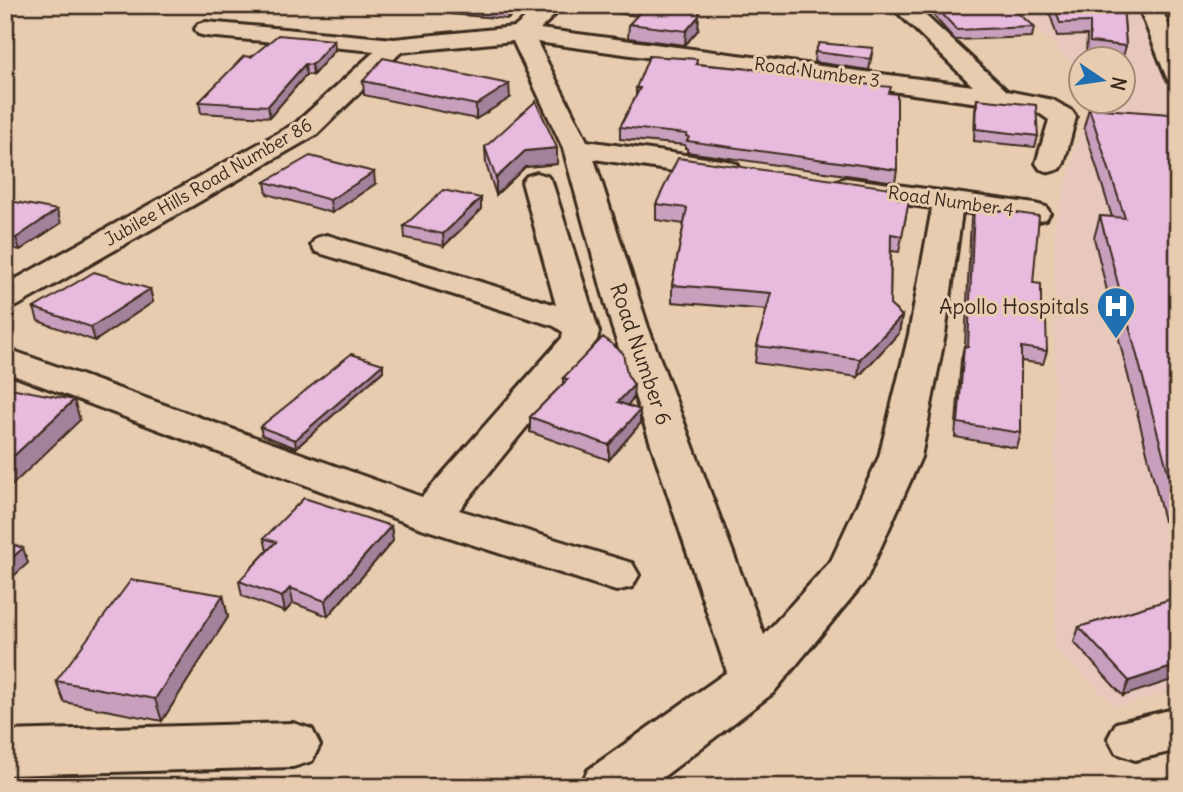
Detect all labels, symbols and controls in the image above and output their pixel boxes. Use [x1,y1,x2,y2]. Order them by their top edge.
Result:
north arrow [1068,46,1138,116]
street label: Road Number 3 [753,52,881,92]
text: N [1105,75,1132,93]
street label: Jubilee Hills Road Number 86 [100,113,316,251]
street label: Road Number 4 [887,181,1015,221]
street label: Road Number 6 [604,280,678,428]
hospital icon: Apollo Hospitals [1095,285,1137,340]
place label: Apollo Hospitals [939,293,1089,320]

